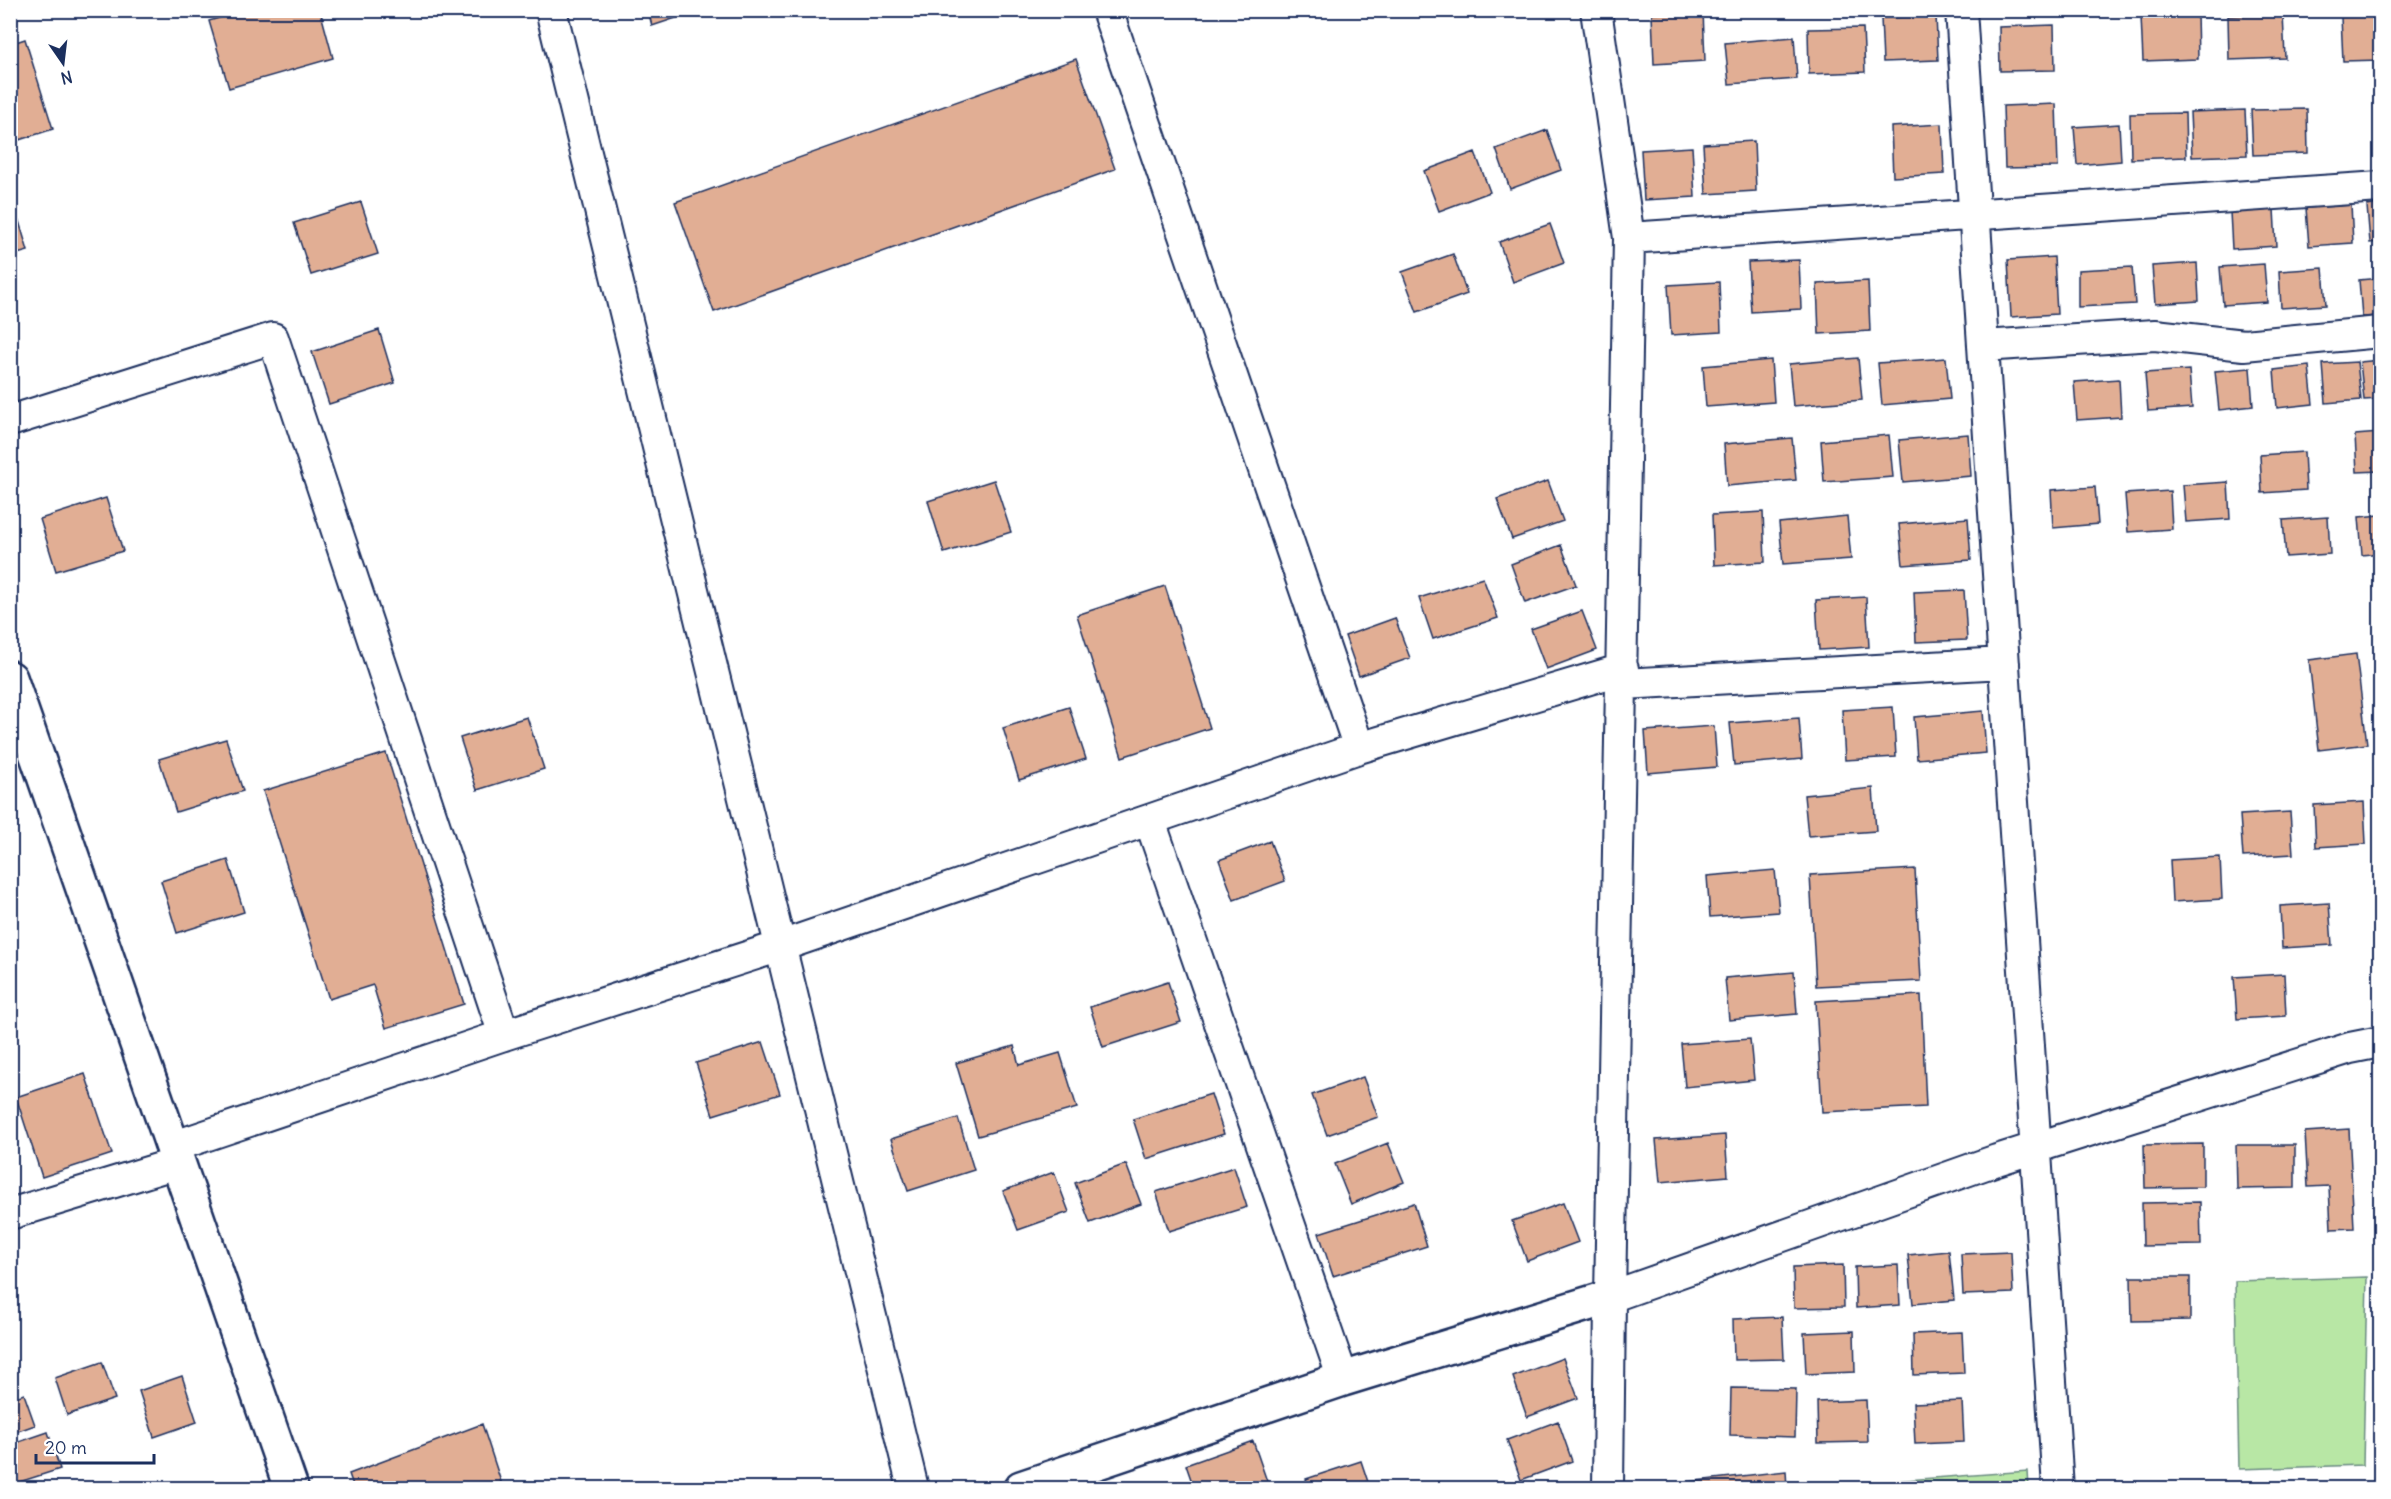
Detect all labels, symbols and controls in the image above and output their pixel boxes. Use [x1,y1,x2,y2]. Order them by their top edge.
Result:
north arrow [33,33,93,93]
text: N [59,67,74,89]
scale bar [36,1427,154,1465]
text: 20 m [45,1436,87,1459]

